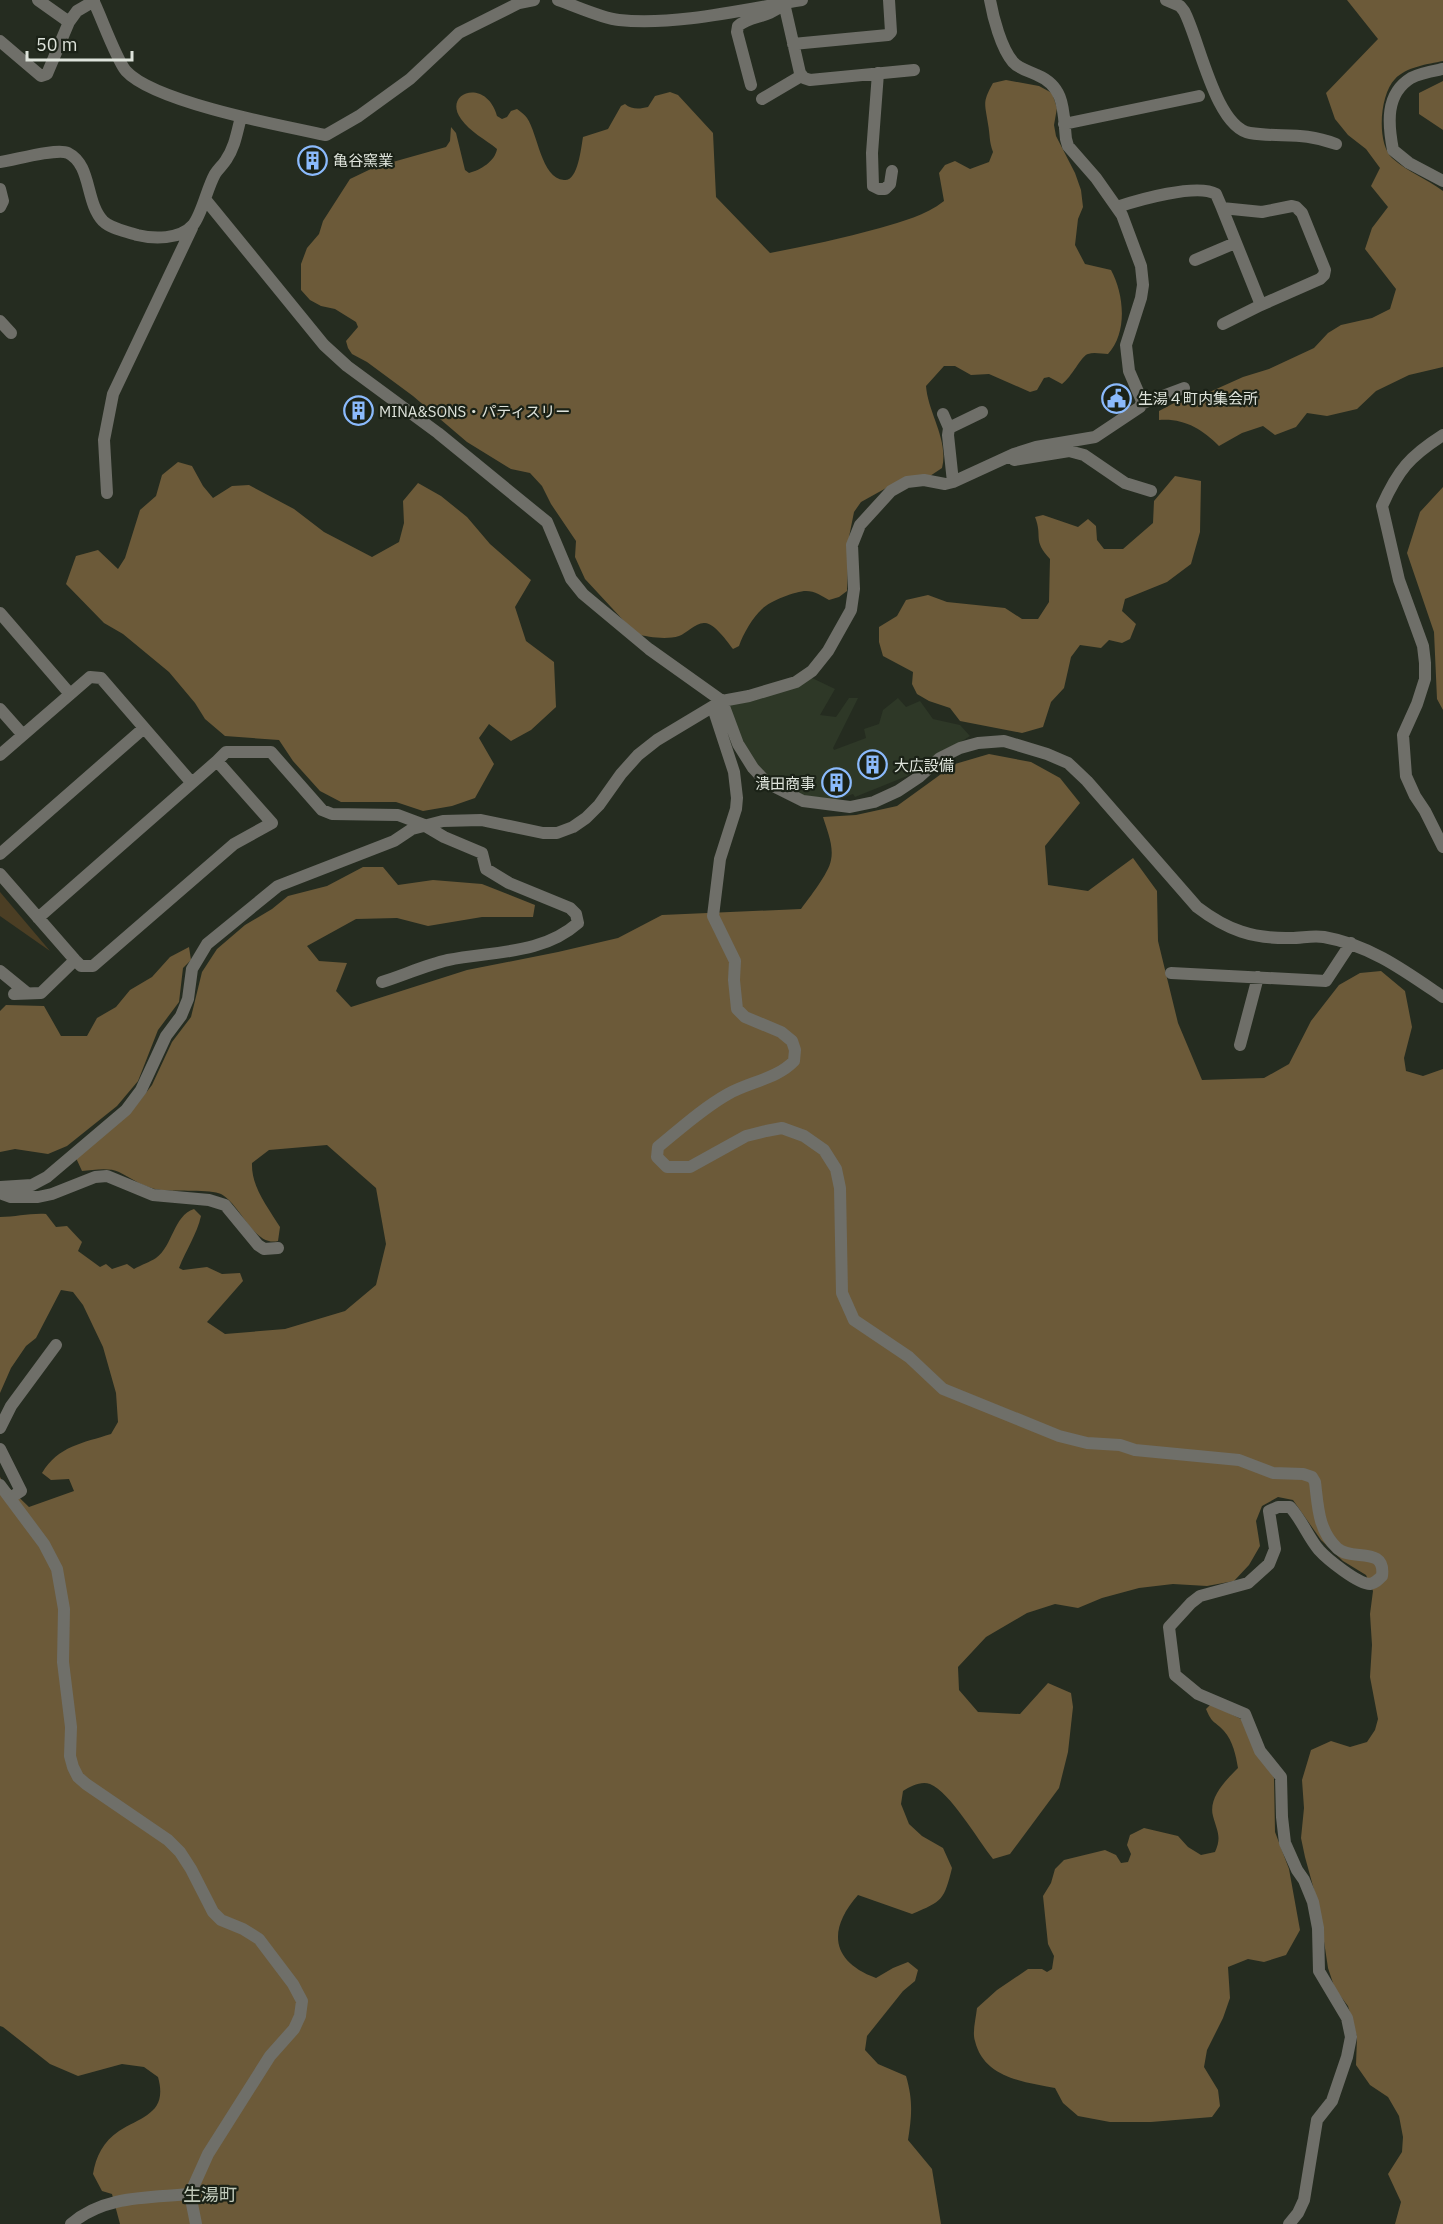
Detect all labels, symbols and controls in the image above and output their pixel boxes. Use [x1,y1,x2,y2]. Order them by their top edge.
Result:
scale bar [27,24,132,62]
text: 50 m [36,33,78,56]
building icon: 亀谷窯業 [296,144,328,176]
place label: 亀谷窯業 [333,151,393,170]
public building icon: 生湯４町内集会所 [1101,382,1133,414]
place label: 生湯４町内集会所 [1138,389,1258,408]
building icon: MINA&SONS・パティスリー [342,395,374,427]
place label: MINA&SONS・パティスリー [379,402,570,421]
building icon: 大広設備 [857,749,889,781]
place label: 大広設備 [894,756,954,775]
building icon: 潰田商事 [820,767,852,799]
place label: 潰田商事 [755,774,815,793]
district label: 生湯町 [183,2183,237,2206]

